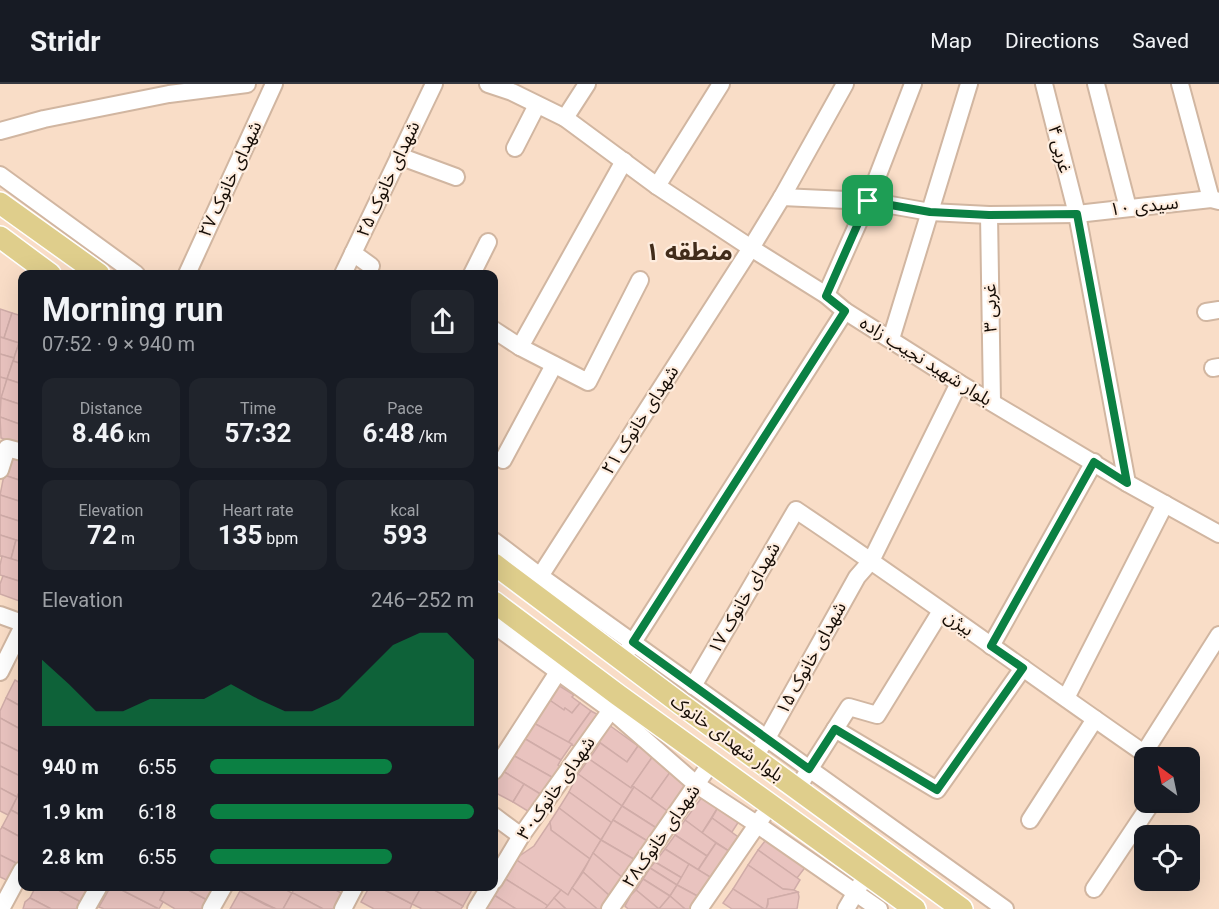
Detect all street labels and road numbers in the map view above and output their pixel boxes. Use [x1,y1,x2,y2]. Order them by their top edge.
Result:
street label: شهدای خانوک ۲۷ [194,118,266,240]
street label: شهدای خانوک ۲۵ [352,118,424,240]
street label: غربی ۴ [1043,123,1077,175]
street label: سیدی ۱۰ [1108,191,1180,221]
street label: غربی ۳ [979,284,1001,332]
street label: بلوار شهید نجیب زاده [856,312,996,410]
street label: شهدای خانوک ۲۱ [597,361,683,479]
street label: شهدای خانوک ۱۷ [703,538,785,658]
street label: شهدای خانوک ۱۵ [771,598,851,718]
street label: بیژن [940,605,978,641]
street label: بلوار شهدای خانوک [666,690,788,786]
street label: شهدای خانوک۳۰ [512,732,600,844]
street label: شهدای خانوک۲۸ [617,780,705,892]

